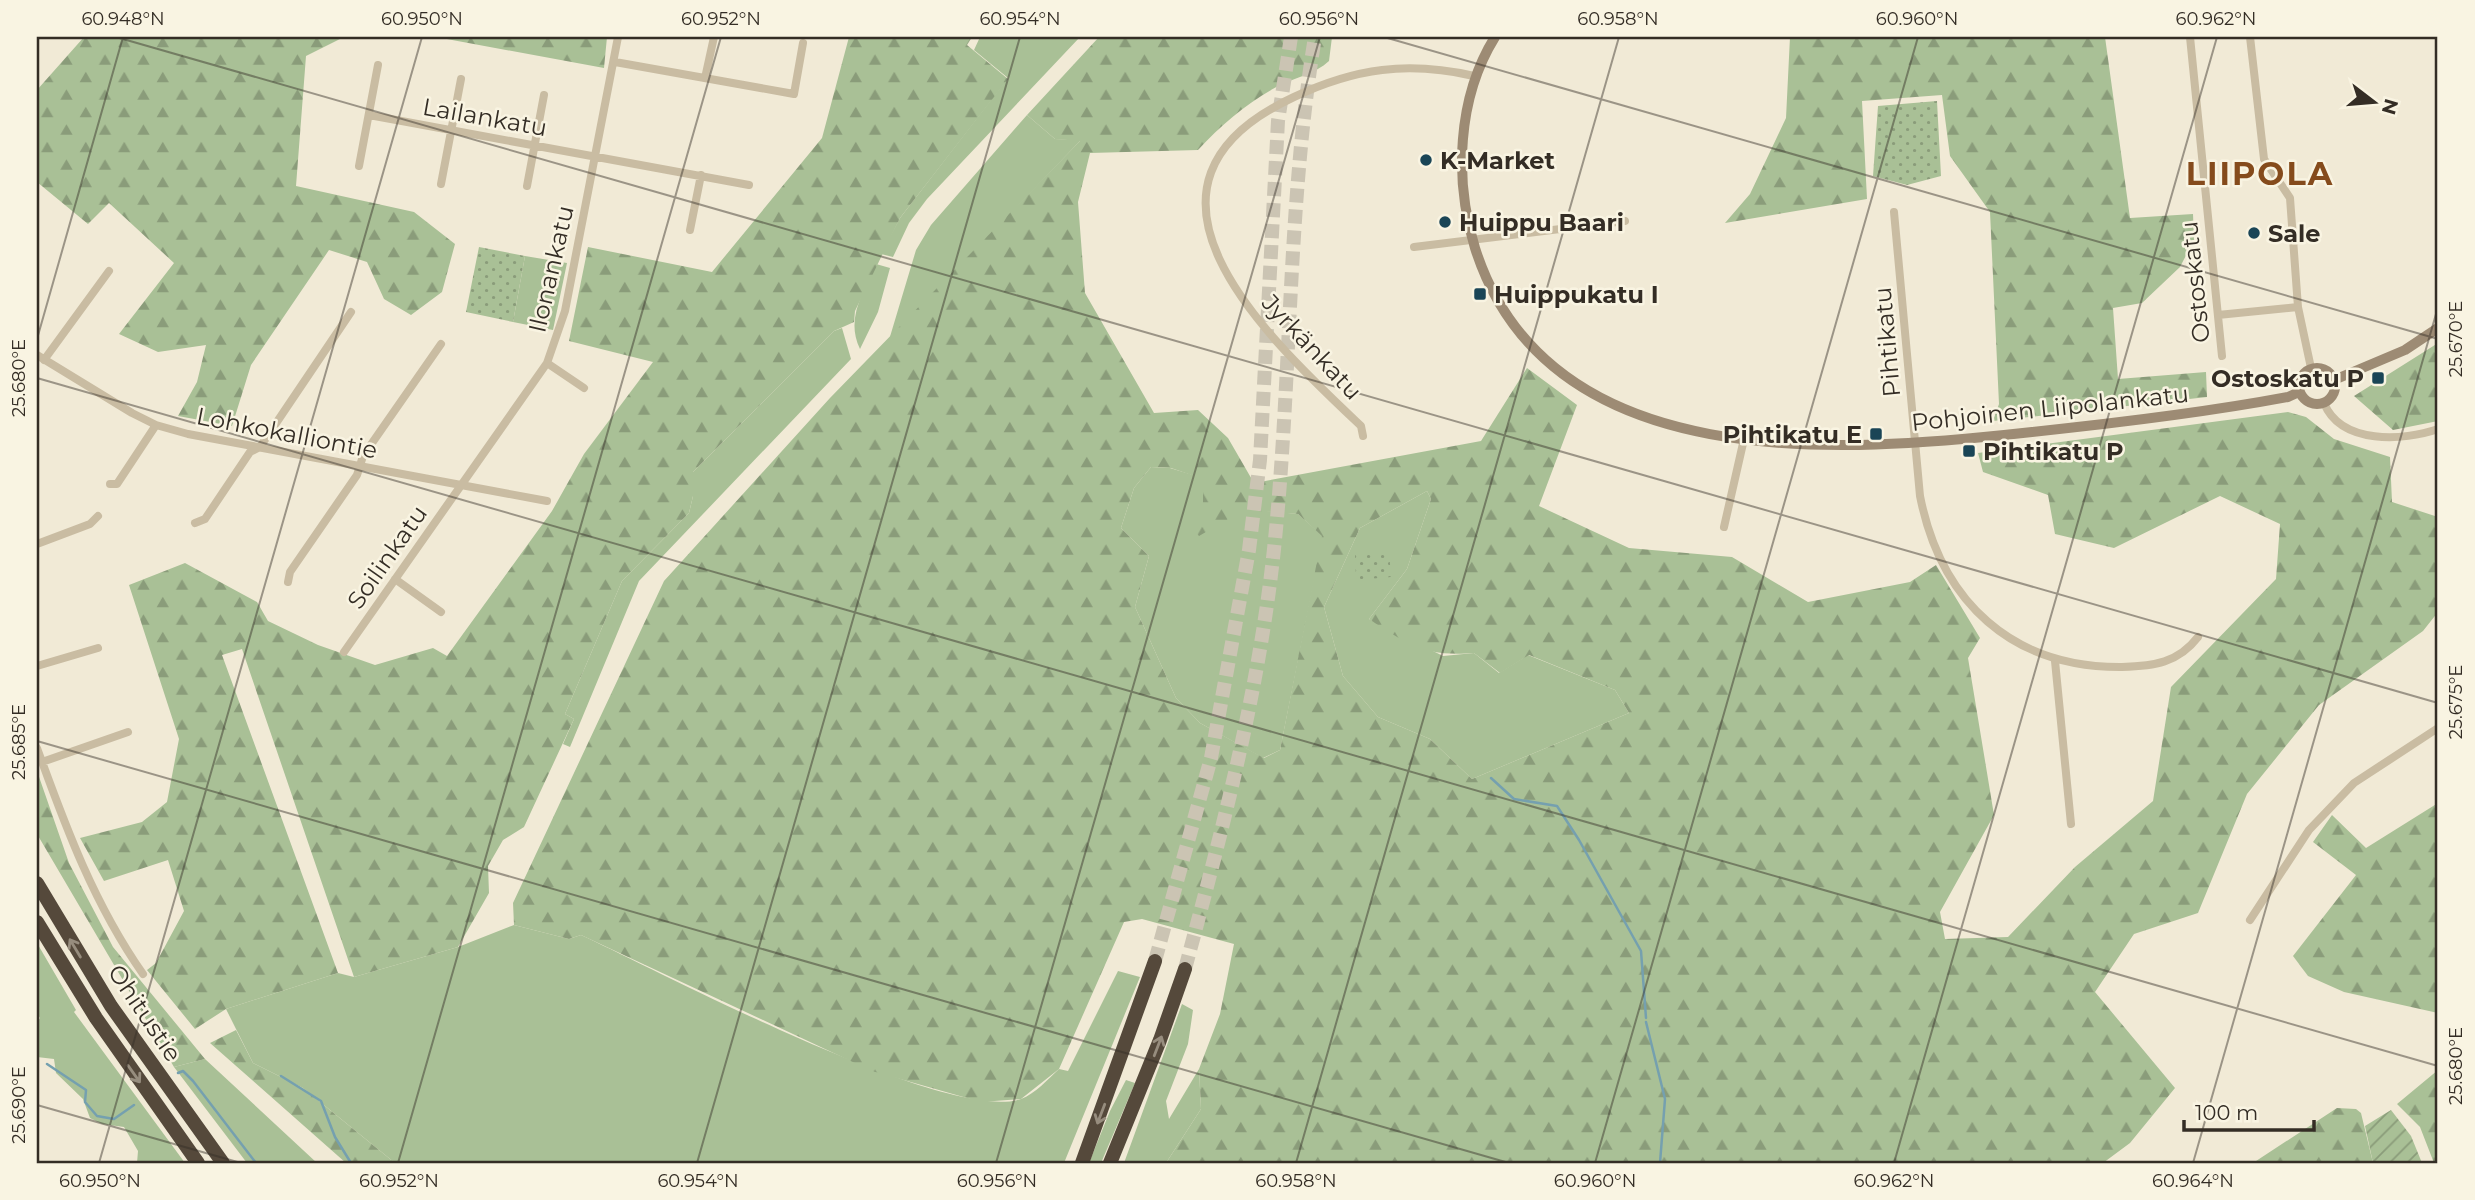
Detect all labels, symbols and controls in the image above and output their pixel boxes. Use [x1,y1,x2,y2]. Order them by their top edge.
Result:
text: 60.948°N [81,8,165,30]
text: 60.950°N [381,8,463,30]
text: 60.952°N [681,8,761,30]
text: 60.954°N [979,8,1061,30]
text: 60.956°N [1279,8,1359,30]
text: 60.958°N [1577,8,1659,30]
text: 60.960°N [1876,8,1958,30]
text: 60.962°N [2176,8,2256,30]
north arrow [2338,66,2408,136]
street label: Lailankatu [421,92,549,142]
text: N [2377,96,2403,117]
place label: K-Market [1440,146,1555,175]
marker: K-Market [1418,152,1434,168]
district label: LIIPOLA [2186,154,2334,193]
street label: Ilonankatu [522,203,580,335]
place label: Huippu Baari [1459,208,1624,237]
marker: Huippu Baari [1437,214,1453,230]
place label: Sale [2268,219,2321,248]
street label: Ostoskatu [2174,220,2216,344]
marker: Sale [2246,225,2262,241]
place label: Huippukatu I [1494,280,1659,309]
marker: Huippukatu I [1472,286,1488,302]
street label: Pihtikatu [1868,286,1906,398]
street label: Jyrkänkatu [1255,288,1368,406]
text: 25.670°E [2445,301,2467,377]
text: 25.680°E [8,339,30,417]
place label: Ostoskatu P [2211,364,2364,393]
marker: Ostoskatu P [2370,370,2386,386]
street label: Pohjoinen Liipolankatu [1910,379,2190,437]
street label: Lohkokalliontie [194,401,380,465]
place label: Pihtikatu E [1723,420,1862,449]
marker: Pihtikatu E [1868,426,1884,442]
place label: Pihtikatu P [1983,437,2124,466]
marker: Pihtikatu P [1961,443,1977,459]
street label: Soilinkatu [341,500,433,614]
text: 25.675°E [2445,665,2467,739]
text: 25.685°E [8,704,30,780]
one-way arrow [68,938,82,958]
street label: Ohitustie [102,959,188,1067]
text: 25.680°E [2445,1027,2467,1105]
one-way arrow [1152,1035,1165,1057]
one-way arrow [127,1064,141,1083]
text: 25.690°E [8,1066,30,1144]
scale bar [2184,1088,2314,1132]
text: 100 m [2195,1100,2258,1125]
one-way arrow [1094,1103,1107,1125]
text: 60.950°N [59,1170,141,1192]
text: 60.952°N [359,1170,439,1192]
text: 60.954°N [657,1170,739,1192]
text: 60.956°N [957,1170,1037,1192]
text: 60.958°N [1255,1170,1337,1192]
text: 60.960°N [1554,1170,1636,1192]
text: 60.962°N [1854,1170,1934,1192]
text: 60.964°N [2152,1170,2234,1192]

